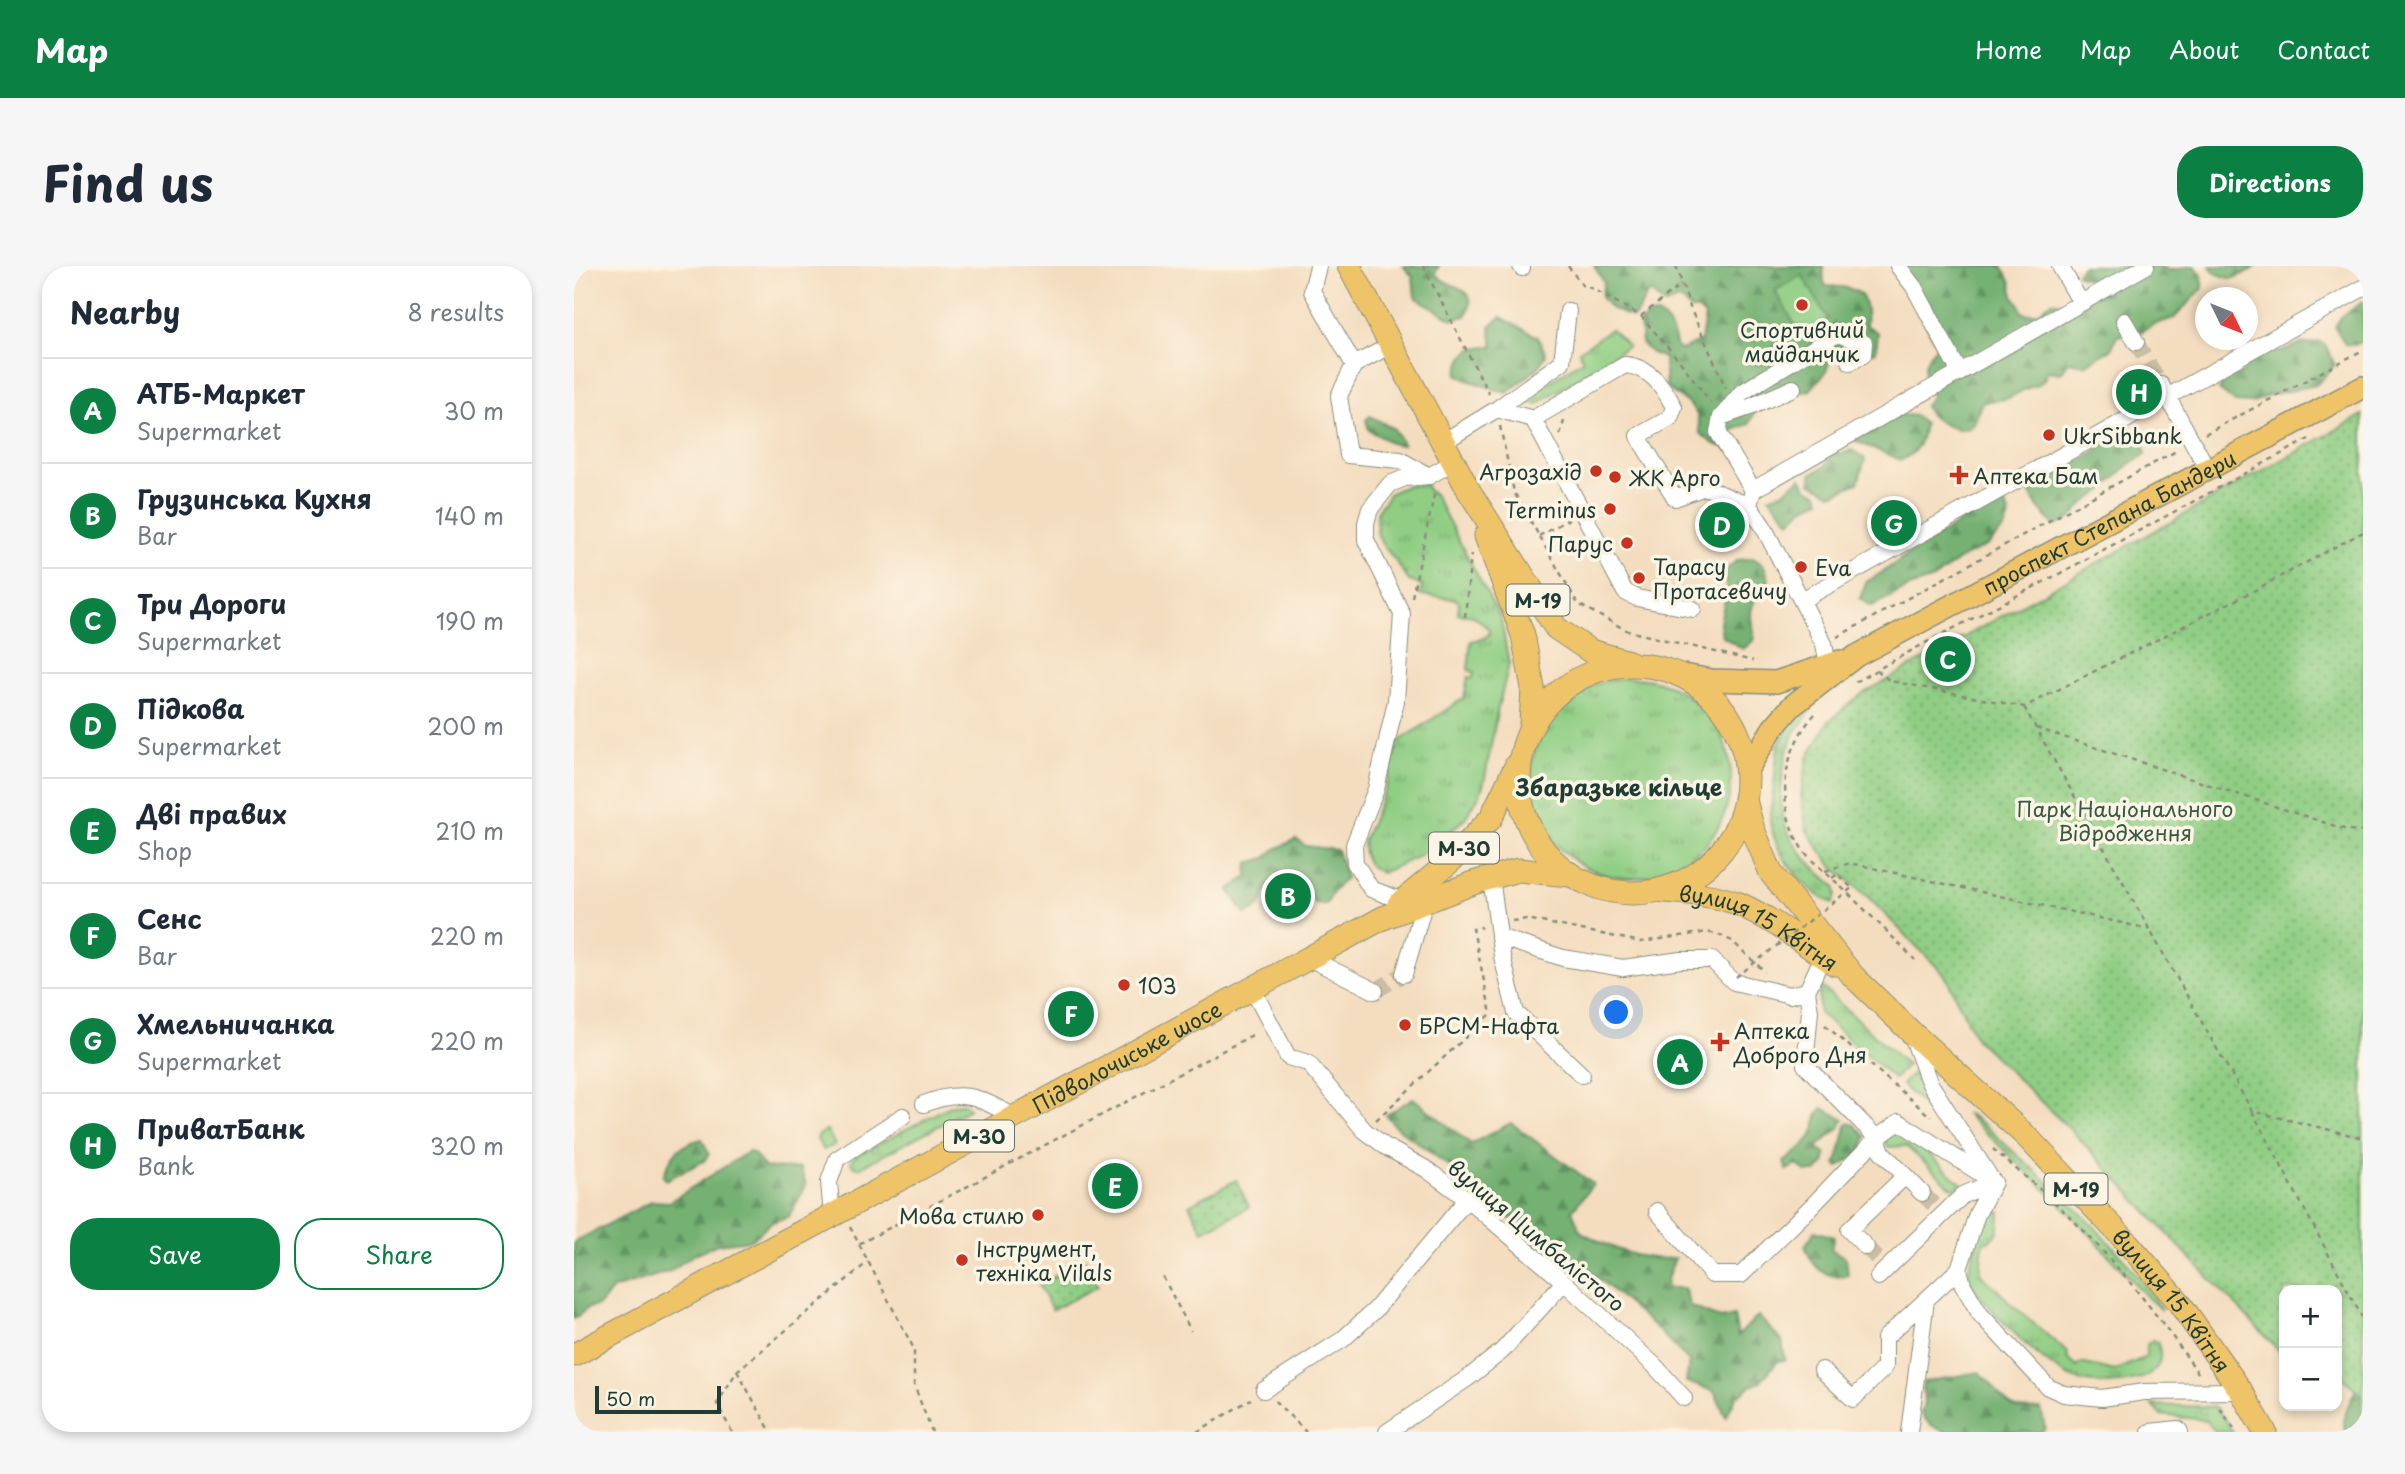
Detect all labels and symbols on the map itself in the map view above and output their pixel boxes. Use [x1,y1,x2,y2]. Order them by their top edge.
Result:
north arrow [2195,287,2258,350]
marker: Спортивний майданчик [1794,297,1810,313]
place label: Спортивний майданчик [1740,313,1864,369]
pin: H [2116,366,2162,418]
place label: UkrSibbank [2063,419,2183,451]
marker: UkrSibbank [2041,427,2057,443]
street label: проспект Степана Бандери [1977,441,2241,602]
place label: Агрозахід [1479,455,1582,487]
place label: Аптека Бам [1973,459,2099,491]
place label: ЖК Арго [1629,461,1721,493]
marker: Агрозахід [1588,463,1604,479]
marker: Аптека Бам [1951,467,1967,483]
marker: ЖК Арго [1607,469,1623,485]
place label: Terminus [1504,493,1596,525]
pin: G [1871,497,1917,549]
pin: D [1699,499,1745,551]
marker: Terminus [1602,501,1618,517]
place label: Парус [1548,527,1613,559]
marker: Парус [1619,535,1635,551]
place label: Тарасу Протасевичу [1653,550,1787,606]
place label: Eva [1815,551,1851,583]
marker: Eva [1793,559,1809,575]
marker: Тарасу Протасевичу [1631,570,1647,586]
road number: М-19 [1506,584,1570,616]
pin: C [1925,633,1971,685]
district label: Збаразьке кільце [1515,769,1723,804]
park label: Парк Національного Відродження [2017,792,2233,848]
road number: М-30 [1429,832,1499,863]
pin: B [1265,870,1311,922]
street label: вулиця 15 Квітня [1678,876,1845,978]
place label: 103 [1138,969,1177,1001]
marker: 103 [1116,977,1132,993]
pin: F [1048,988,1094,1040]
street label: Підволочиське шосе [1026,992,1227,1121]
your location [1599,995,1633,1029]
place label: БРСМ-Нафта [1419,1009,1559,1041]
place label: Аптека Доброго Дня [1733,1014,1867,1070]
marker: БРСМ-Нафта [1397,1017,1413,1033]
marker: Аптека Доброго Дня [1712,1034,1728,1050]
pin: A [1657,1036,1703,1088]
road number: М-30 [944,1121,1014,1152]
street label: вулиця Цимбалістого [1441,1151,1633,1319]
pin: E [1092,1160,1138,1212]
road number: М-19 [2044,1174,2108,1205]
place label: Мова стилю [899,1199,1024,1231]
marker: Мова стилю [1030,1207,1046,1223]
street label: вулиця 15 Квітня [2106,1221,2239,1379]
place label: Інструмент, техніка Vilals [976,1232,1112,1288]
marker: Інструмент, техніка Vilals [954,1252,970,1268]
scale bar [595,1383,721,1415]

